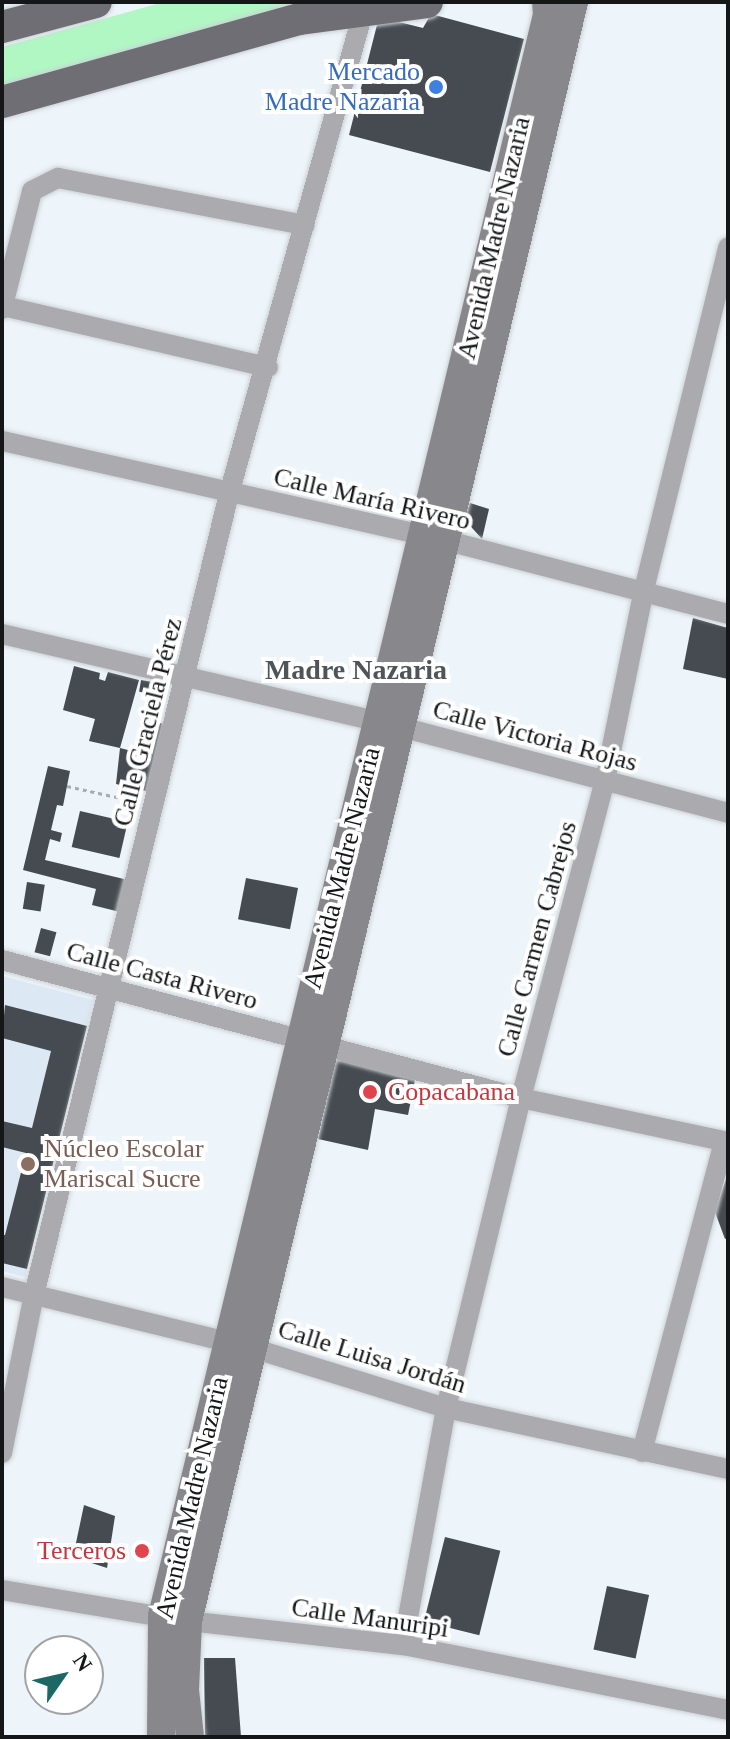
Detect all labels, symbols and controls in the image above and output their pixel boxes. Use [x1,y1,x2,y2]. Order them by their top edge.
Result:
place label: Mercado Madre Nazaria [265,56,420,118]
marker: Mercado Madre Nazaria [427,78,445,96]
street label: Avenida Madre Nazaria [451,114,537,362]
street label: Calle María Rivero [271,461,473,537]
street label: Calle Graciela Pérez [107,615,189,829]
district label: Madre Nazaria [265,653,447,687]
street label: Calle Victoria Rojas [429,694,641,778]
street label: Avenida Madre Nazaria [297,744,387,992]
street label: Calle Carmen Cabrejos [491,818,583,1060]
street label: Calle Casta Rivero [63,936,261,1016]
place label: Copacabana [388,1076,515,1108]
marker: Copacabana [359,1081,381,1103]
place label: Núcleo Escolar Mariscal Sucre [44,1133,204,1194]
marker: Núcleo Escolar Mariscal Sucre [19,1155,37,1173]
street label: Calle Luisa Jordán [274,1314,470,1400]
street label: Avenida Madre Nazaria [149,1374,235,1622]
place label: Terceros [37,1535,126,1567]
marker: Terceros [133,1542,151,1560]
street label: Calle Manuripi [290,1592,450,1644]
north arrow [24,1635,104,1715]
text: N [68,1649,97,1676]

